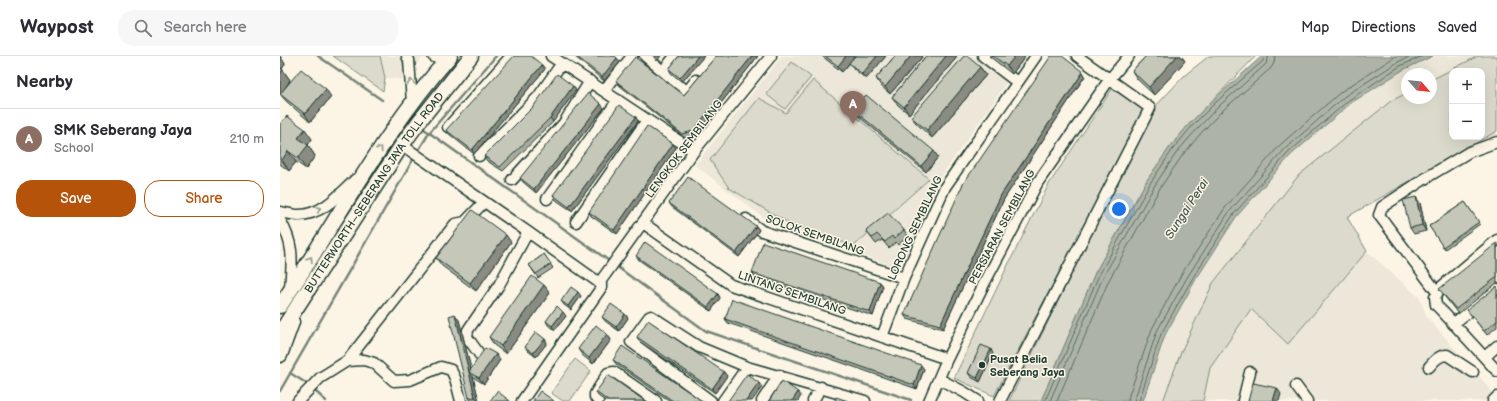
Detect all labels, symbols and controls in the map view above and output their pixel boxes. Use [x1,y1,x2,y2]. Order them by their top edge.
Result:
search box [118,10,398,46]
text: Waypost [20,16,94,39]
icon: search [132,17,154,39]
text: Search here [164,18,247,37]
text: Map [1301,19,1329,36]
text: Directions [1351,19,1416,36]
text: Saved [1438,19,1477,36]
north arrow [1401,68,1437,104]
map controls [1449,68,1485,140]
button: + [1449,68,1485,104]
text: Nearby [16,72,73,92]
one-way arrow [406,79,415,85]
street label: BUTTERWORTH–SEBERANG JAYA TOLL ROAD [301,90,446,295]
pin: A [840,91,866,124]
street label: LENGKOK SEMBILANG [643,97,725,201]
button: − [1449,104,1485,140]
text: SMK Seberang Jaya [54,121,192,140]
text: A [25,131,33,147]
text: 210 m [230,131,264,147]
text: School [54,140,94,156]
one-way arrow [375,146,383,153]
street label: PERSIARAN SEMBILANG [966,167,1038,287]
street label: LORONG SEMBILANG [885,174,945,282]
water label: Sungai Perai [1162,175,1213,242]
button: Save [16,180,136,217]
button: Share [144,180,264,217]
your location [1109,199,1129,219]
one-way arrow [314,206,321,214]
street label: SOLOK SEMBILANG [764,212,866,258]
one-way arrow [305,256,312,263]
street label: LINTANG SEMBILANG [736,268,848,318]
place label: Pusat Belia Seberang Jaya [990,353,1065,379]
marker: Pusat Belia Seberang Jaya [977,360,987,370]

